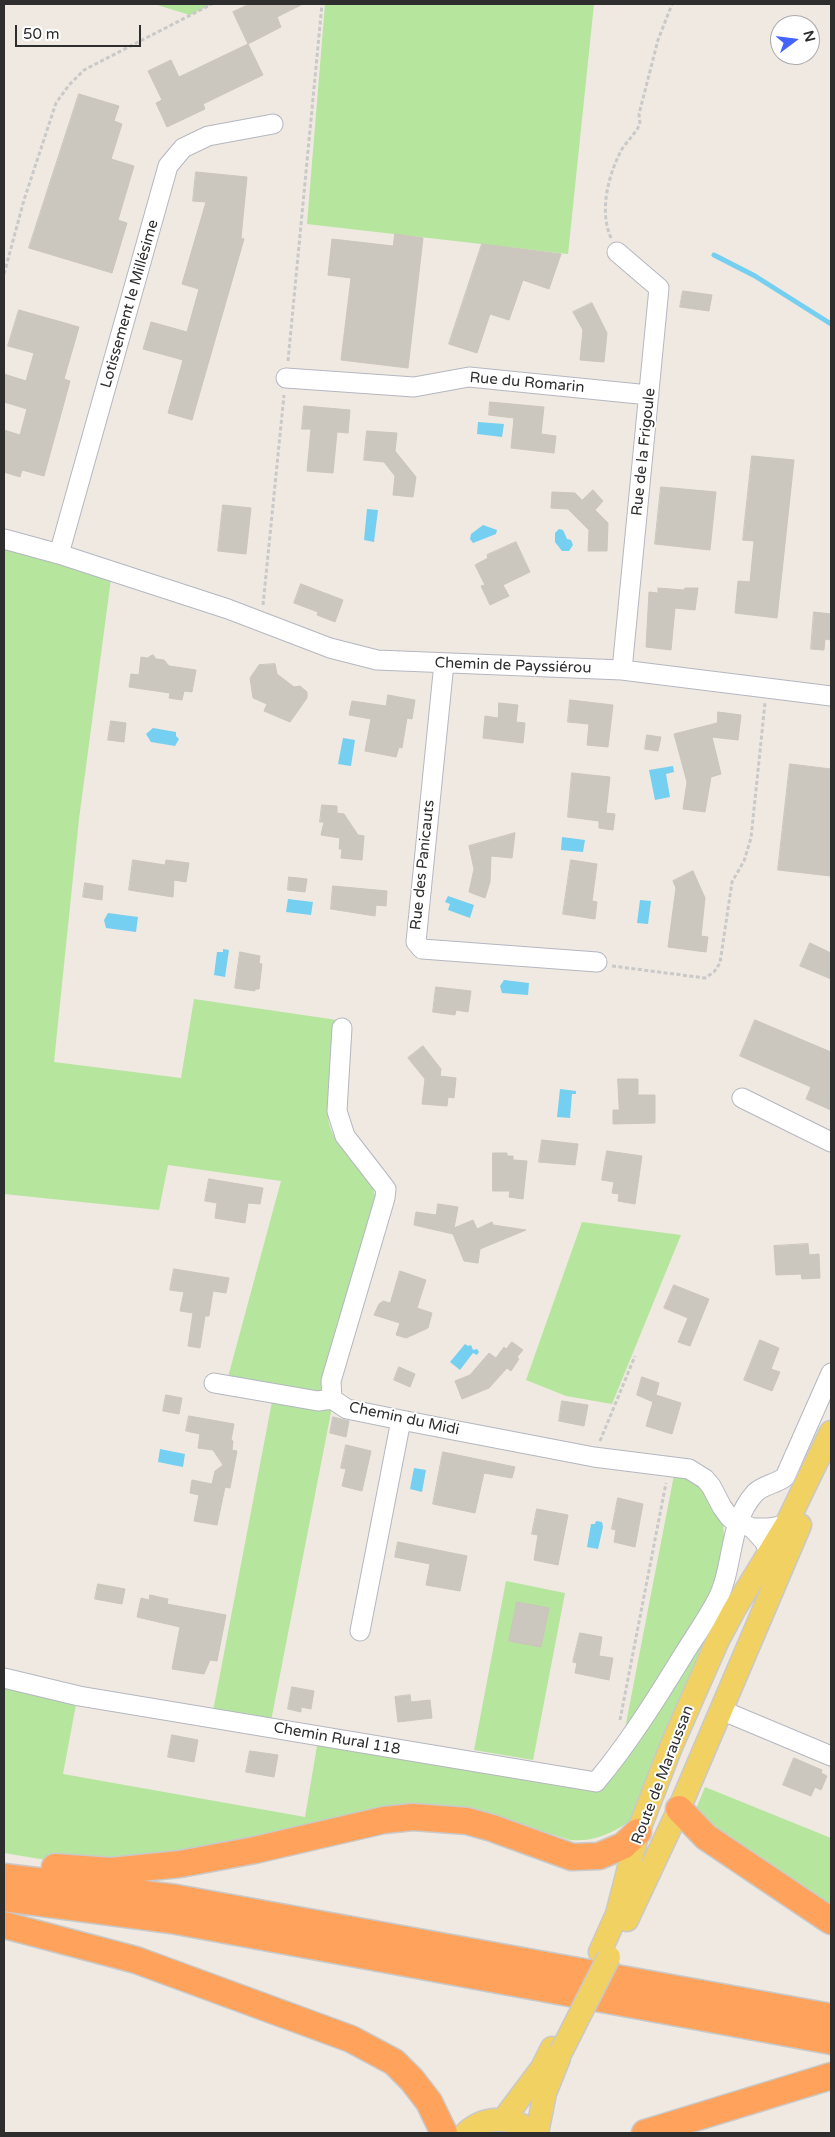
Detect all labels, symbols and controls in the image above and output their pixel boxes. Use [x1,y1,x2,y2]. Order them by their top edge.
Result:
scale bar [18,15,144,47]
north arrow [770,15,820,65]
text: 50 m [23,25,60,43]
text: N [799,29,819,44]
street label: Lotissement le Millésime [97,218,163,390]
street label: Rue du Romarin [469,369,585,397]
street label: Rue de la Frigoule [628,387,660,517]
street label: Chemin de Payssiérou [434,654,592,678]
street label: Rue des Panicauts [407,799,439,931]
street label: Chemin du Midi [347,1399,461,1439]
street label: Route de Maraussan [628,1703,698,1847]
street label: Chemin Rural 118 [272,1719,402,1759]

